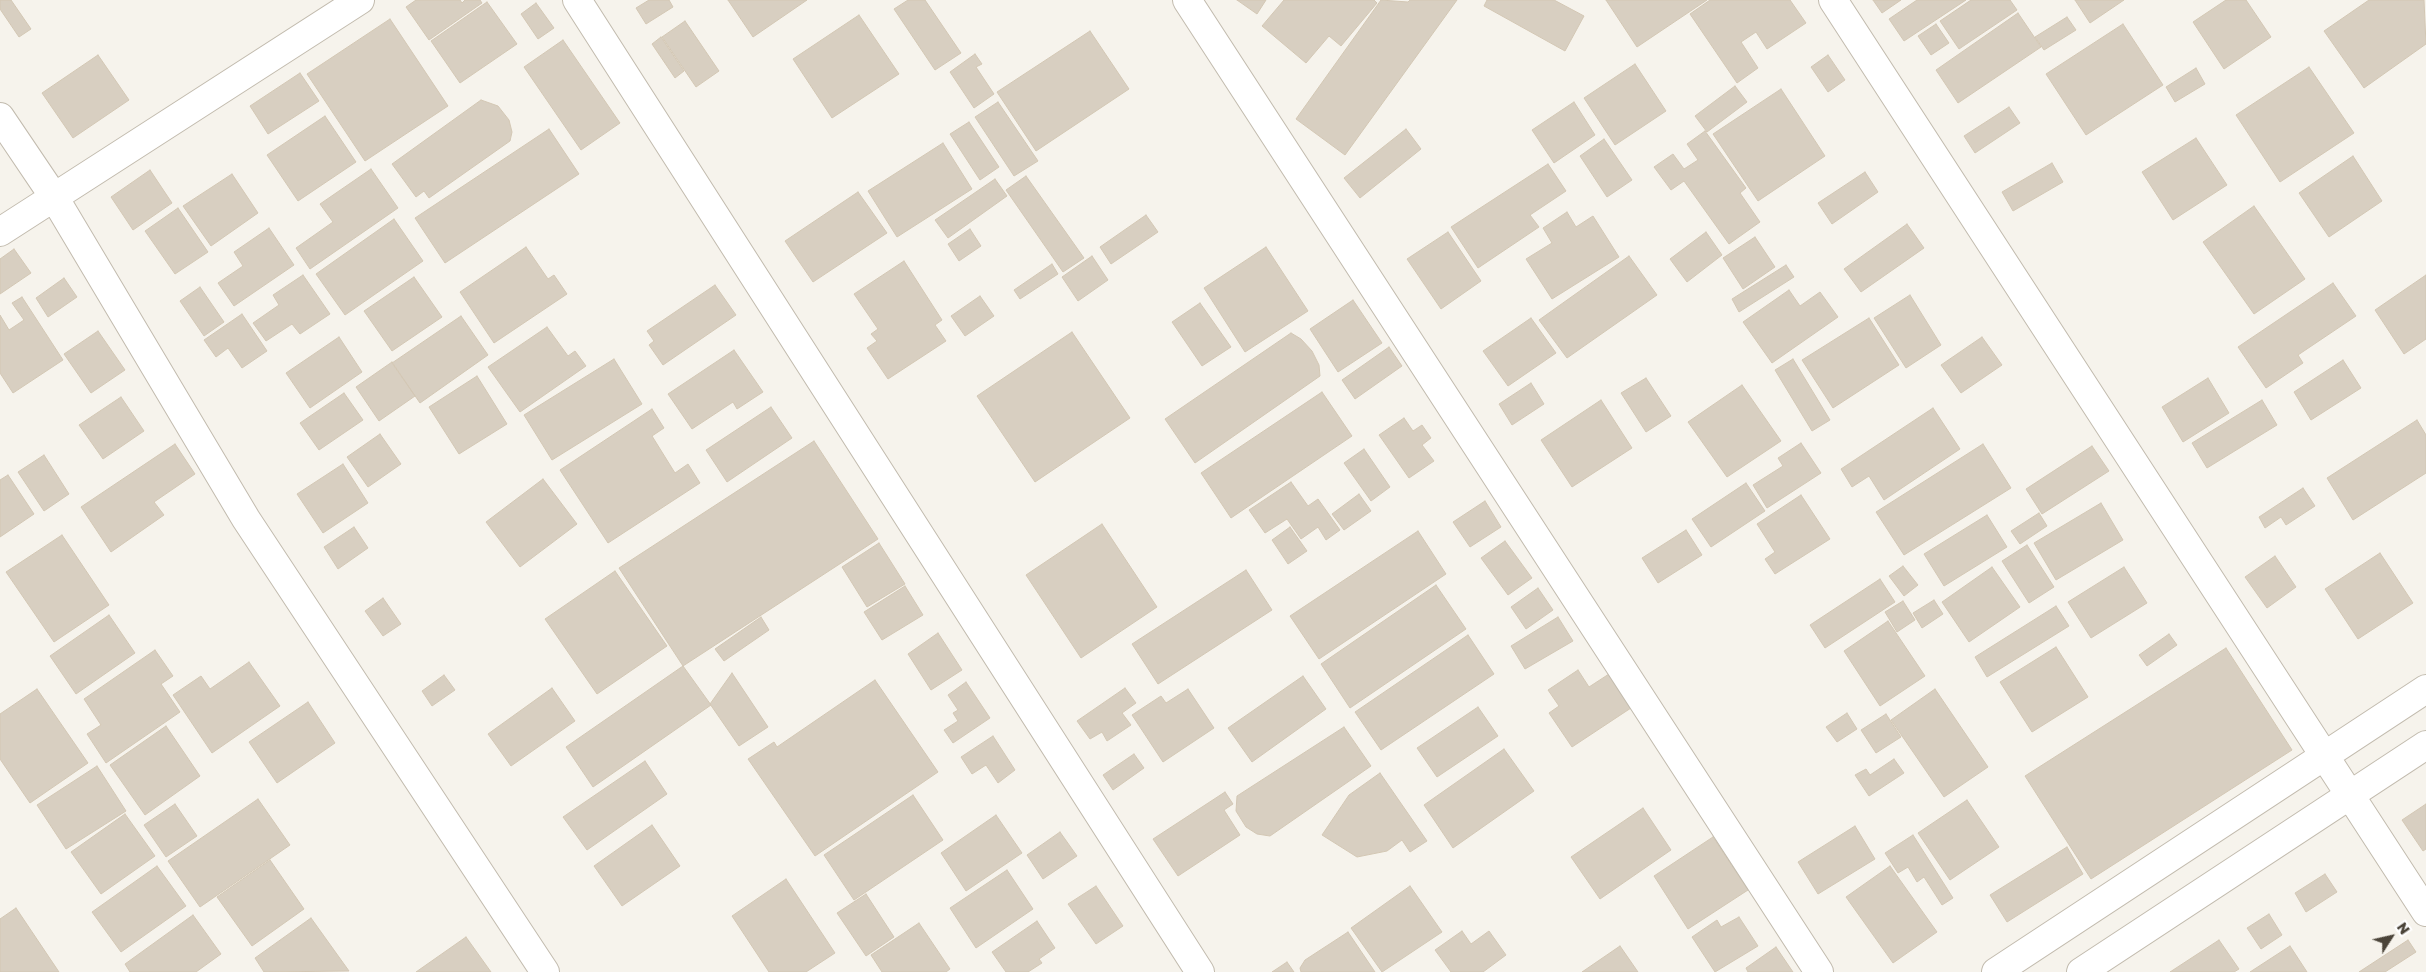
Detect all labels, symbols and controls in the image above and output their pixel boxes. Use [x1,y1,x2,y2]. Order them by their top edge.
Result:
north arrow [2366,912,2416,962]
text: N [2394,919,2414,937]

